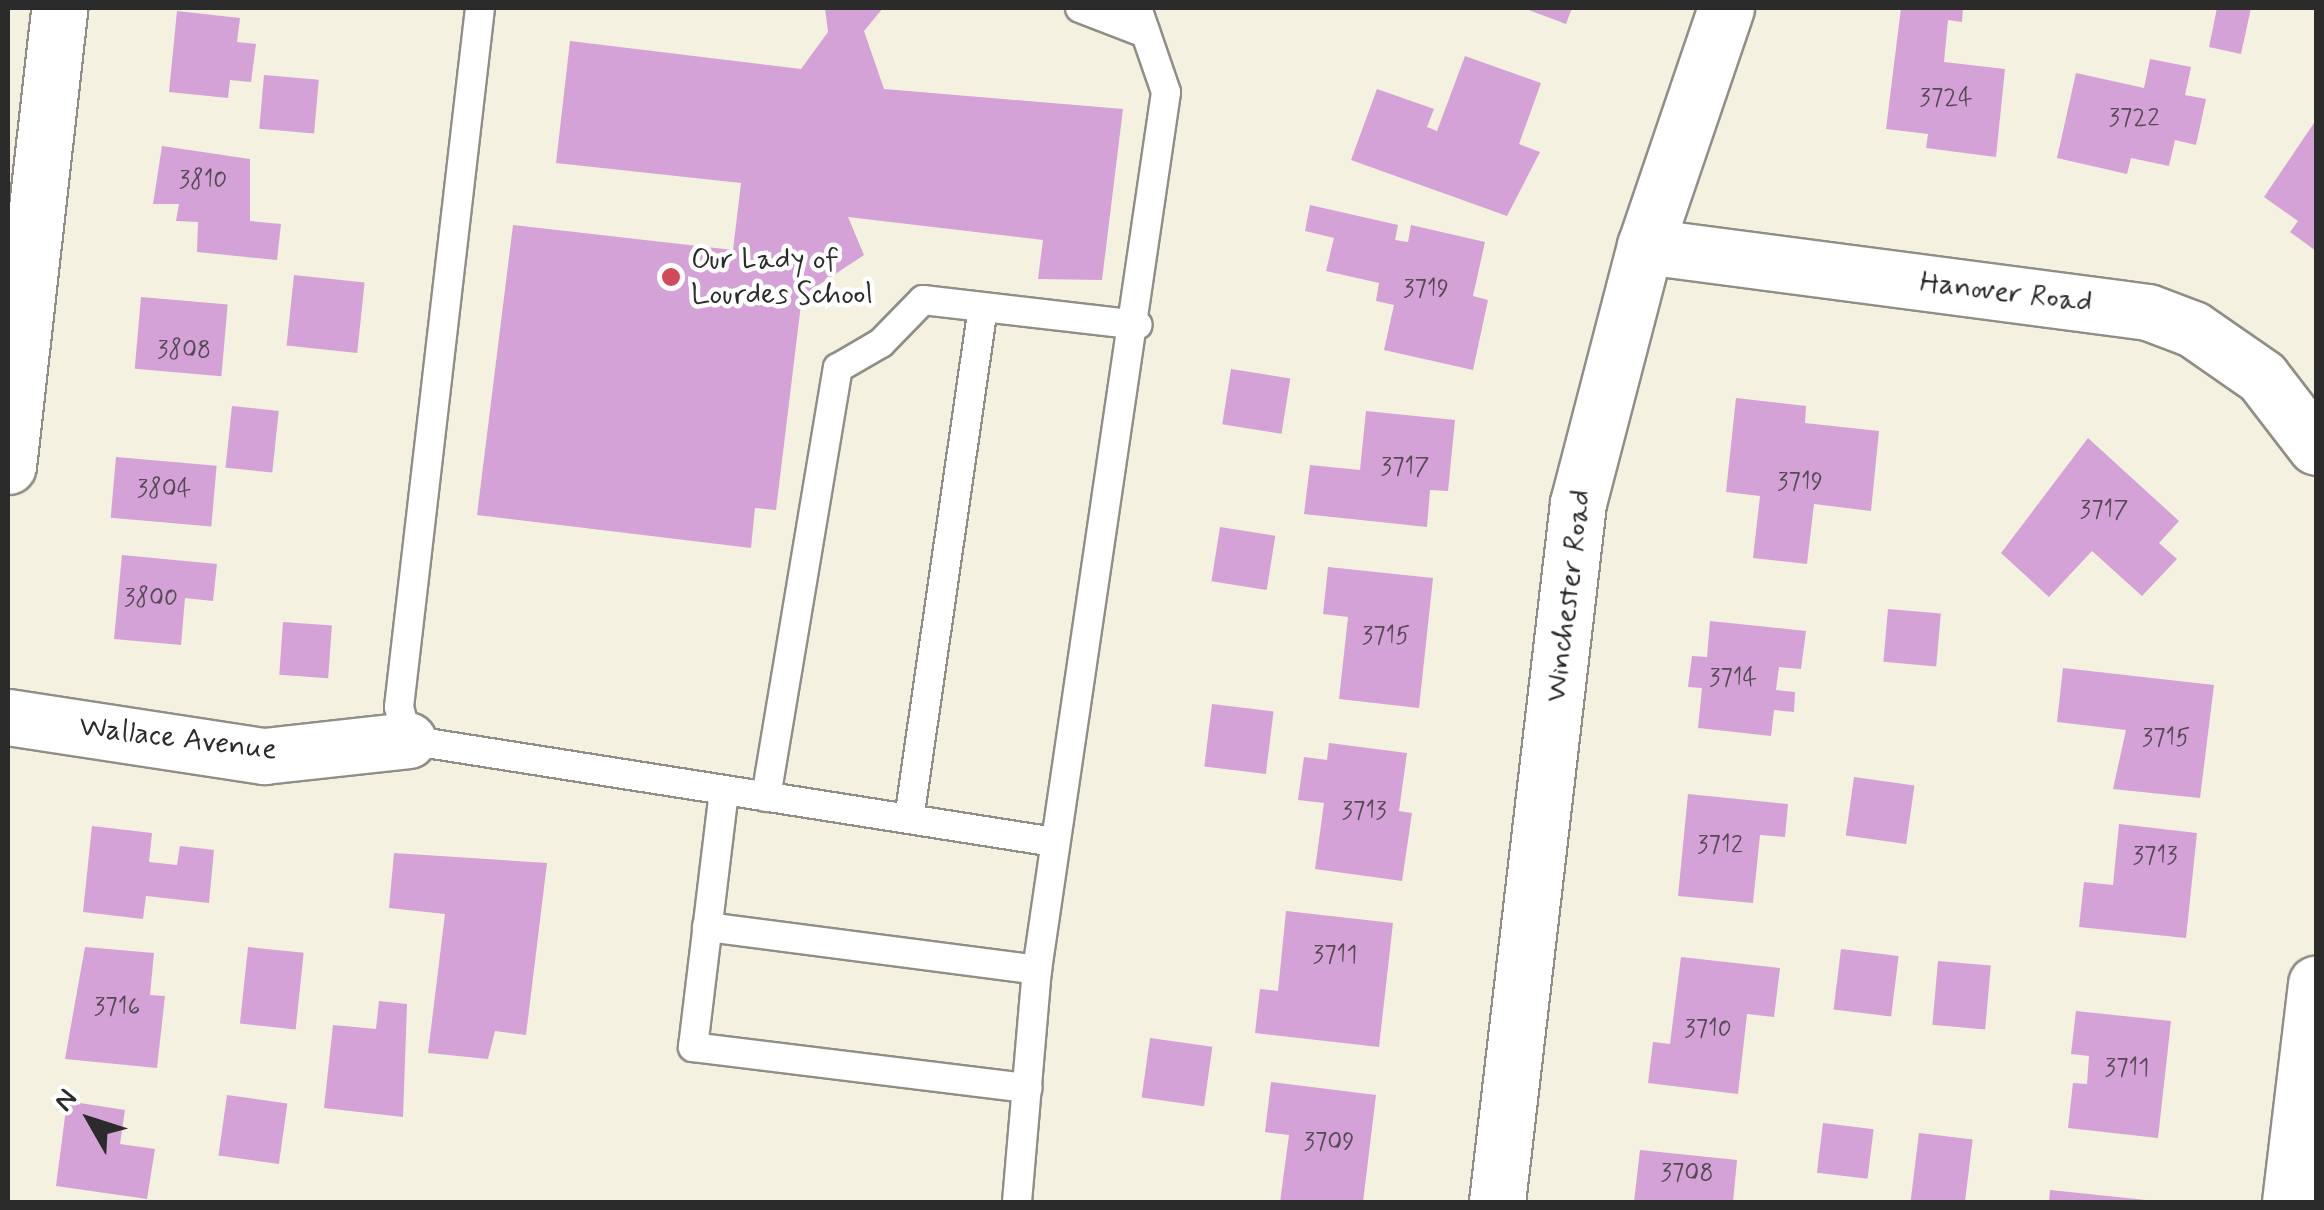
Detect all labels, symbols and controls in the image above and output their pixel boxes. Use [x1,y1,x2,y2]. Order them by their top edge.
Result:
house number: 3724 [1919,84,1973,114]
house number: 3722 [2108,104,2160,134]
house number: 3810 [179,166,227,196]
place label: Our Lady of Lourdes School [691,242,874,312]
street label: Hanover Road [1919,265,2093,321]
marker: Our Lady of Lourdes School [660,266,682,288]
house number: 3719 [1403,275,1449,305]
house number: 3808 [157,336,211,366]
house number: 3717 [1381,453,1429,483]
house number: 3719 [1777,468,1823,498]
house number: 3804 [137,475,191,505]
street label: Winchester Road [1538,489,1600,703]
house number: 3717 [2080,496,2128,526]
house number: 3800 [124,584,178,614]
house number: 3715 [1362,622,1410,652]
house number: 3714 [1709,664,1757,694]
street label: Wallace Avenue [77,709,279,769]
house number: 3715 [2142,724,2190,754]
house number: 3713 [1342,797,1386,827]
house number: 3712 [1697,831,1743,861]
house number: 3713 [2133,842,2177,872]
house number: 3711 [1313,941,1357,971]
house number: 3716 [94,993,140,1023]
house number: 3710 [1684,1015,1732,1045]
house number: 3711 [2105,1054,2149,1084]
north arrow [40,1070,140,1170]
text: N [46,1082,87,1120]
house number: 3709 [1303,1128,1355,1158]
house number: 3708 [1661,1159,1713,1189]

